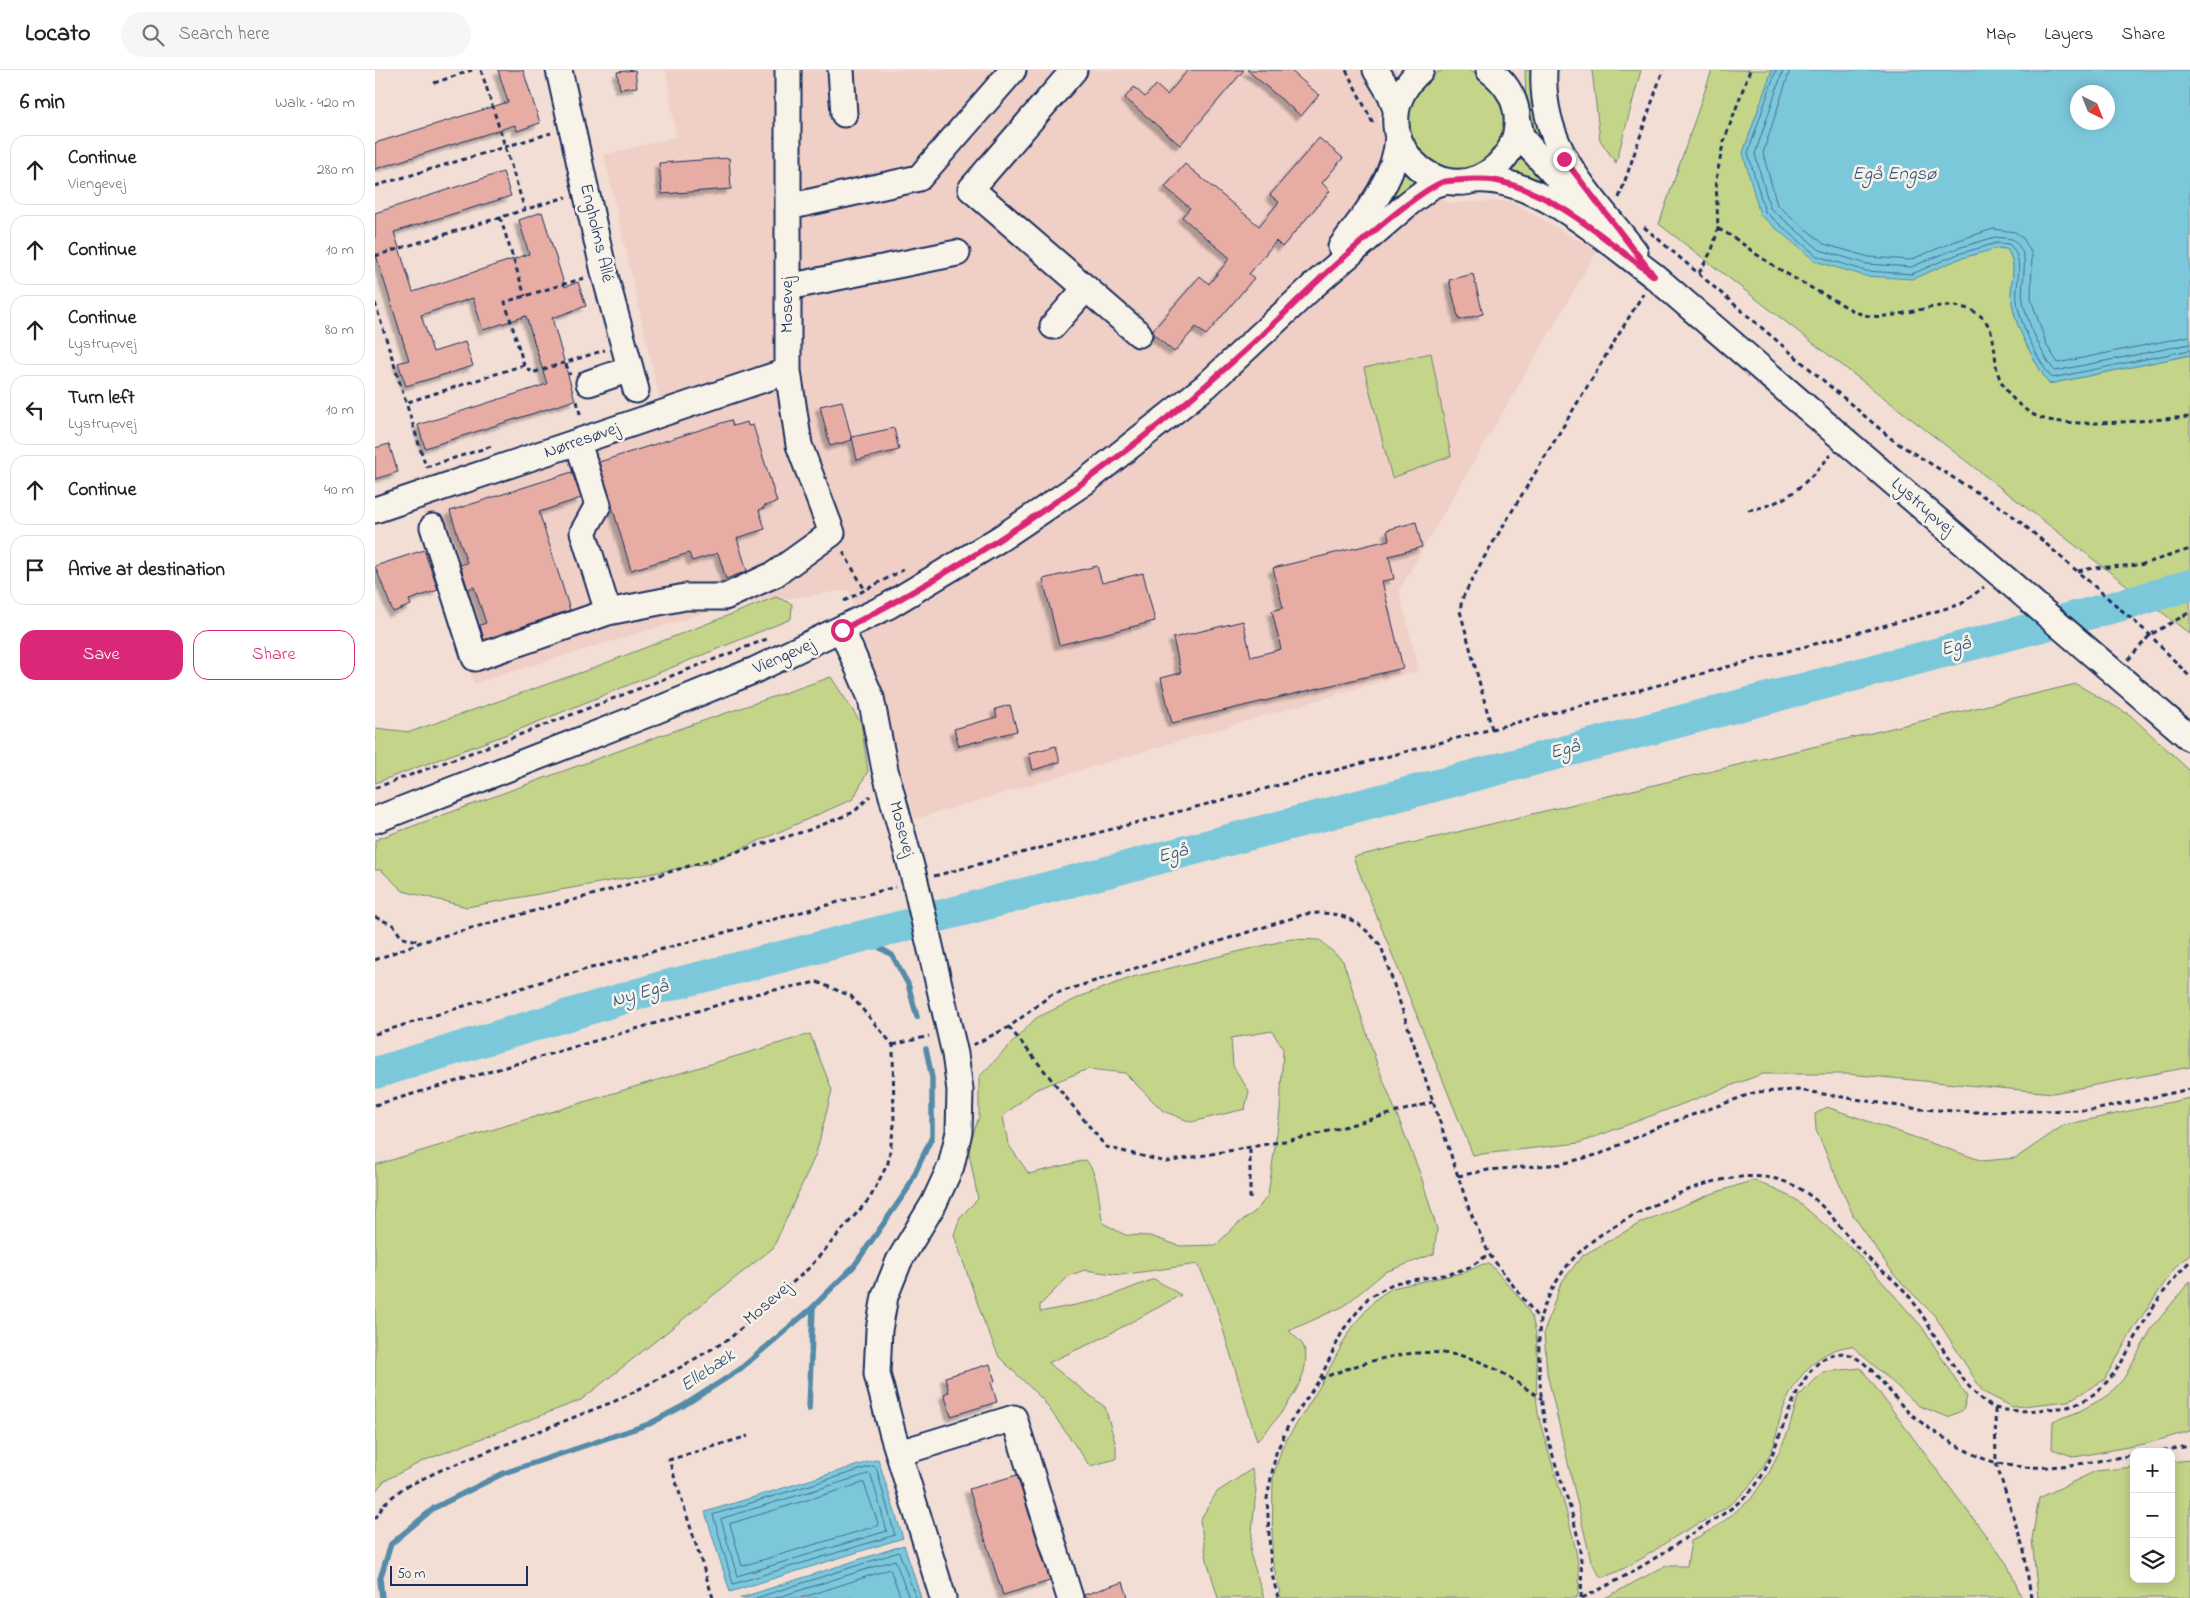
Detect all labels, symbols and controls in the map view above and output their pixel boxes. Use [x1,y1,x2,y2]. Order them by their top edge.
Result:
search box [121,12,471,57]
text: Locato [25,17,91,52]
icon: search [139,21,167,49]
text: Search here [179,21,270,48]
text: Map [1986,22,2016,48]
text: Layers [2044,22,2094,48]
text: Share [2122,22,2165,48]
north arrow [2070,85,2115,130]
text: 6 min [20,88,65,118]
text: Walk · 420 m [275,91,355,115]
text: Continue [68,145,136,172]
route end [1553,148,1576,171]
icon: ahead [21,156,49,184]
text: 280 m [317,158,354,182]
water label: Egå Engsø [1852,161,1937,189]
text: Viengevej [68,172,126,196]
street label: Engholms Allé [571,181,620,286]
icon: ahead [21,236,49,264]
text: Continue [68,237,136,264]
text: 10 m [326,238,354,262]
street label: Mosevej [775,276,801,333]
text: Continue [68,305,136,332]
icon: ahead [21,316,49,344]
text: 80 m [325,318,354,342]
text: Lystrupvej [68,332,136,356]
text: Turn left [68,385,135,412]
icon: left [21,396,49,424]
text: 10 m [326,398,354,422]
text: Lystrupvej [68,412,136,436]
street label: Nørresøvej [541,416,624,466]
street label: Lystrupvej [1885,472,1960,542]
icon: ahead [21,476,49,504]
text: Continue [68,477,136,504]
text: 40 m [324,478,354,502]
icon: arrive [21,556,49,584]
text: Arrive at destination [68,557,225,584]
route start [831,619,854,642]
button: Save [20,630,183,680]
button: Share [193,630,355,680]
water label: Egå [1938,630,1975,665]
street label: Viengevej [748,632,820,683]
water label: Egå [1547,733,1584,768]
street label: Mosevej [881,798,921,860]
water label: Egå [1155,837,1192,872]
water label: Ny Egå [608,973,673,1016]
street label: Mosevej [738,1275,798,1332]
water label: Ellebæk [675,1342,741,1399]
map controls [2130,1448,2175,1583]
button: + [2130,1448,2175,1493]
button: − [2130,1493,2175,1538]
button: layers [2130,1538,2175,1583]
scale bar [390,1563,527,1586]
text: 50 m [397,1564,425,1585]

